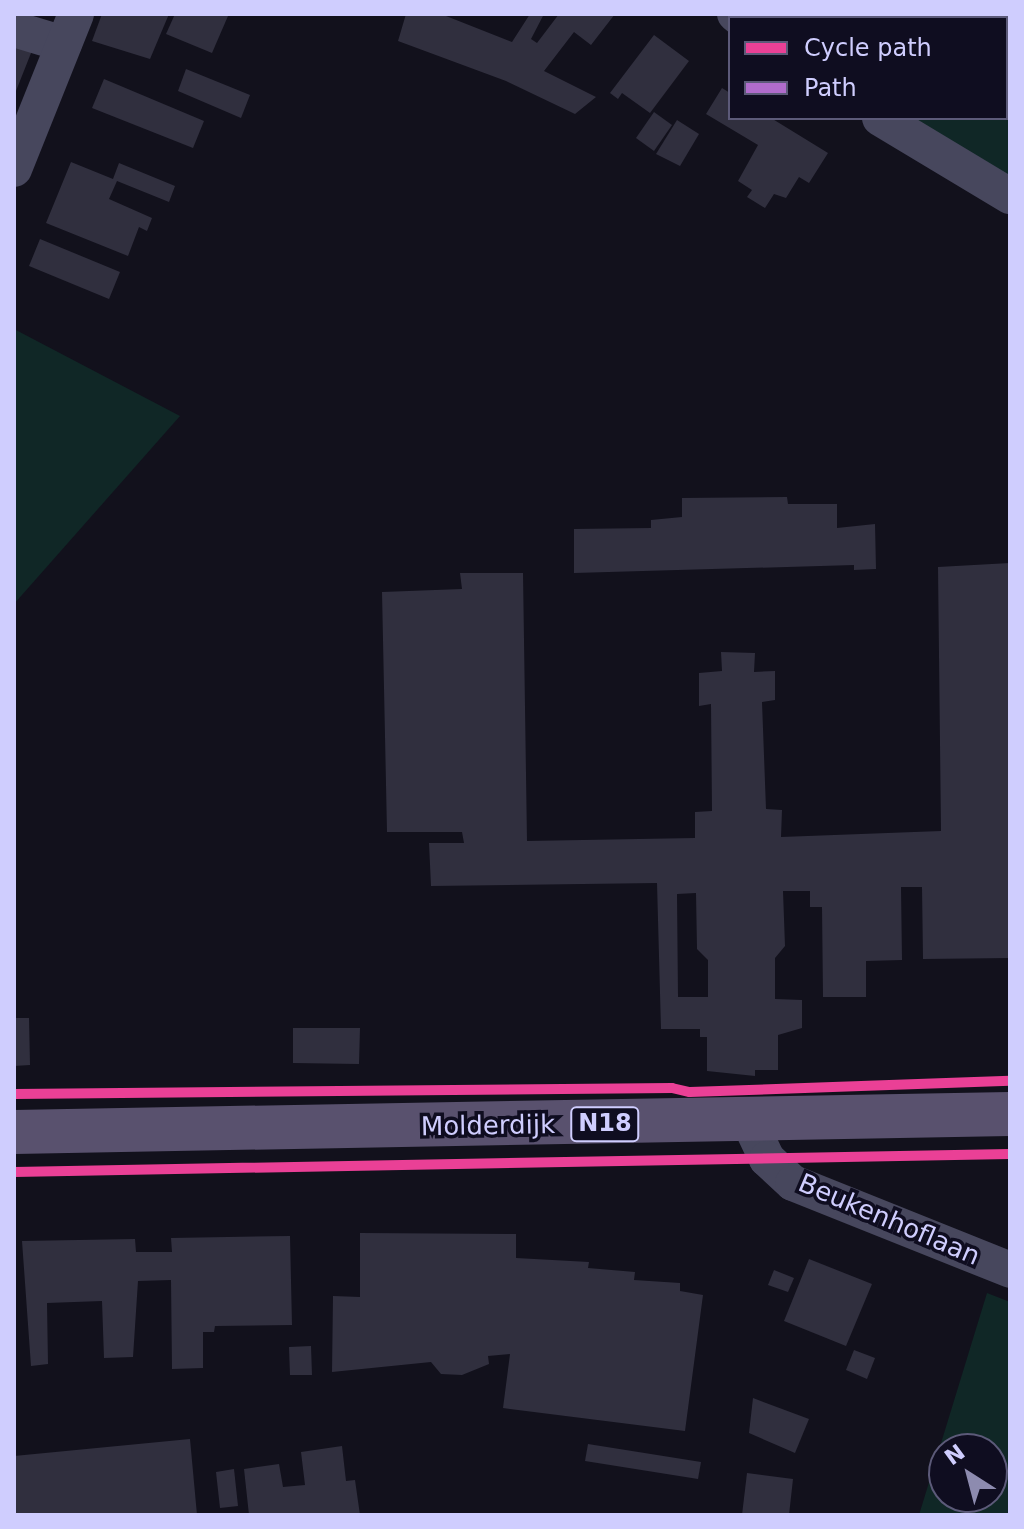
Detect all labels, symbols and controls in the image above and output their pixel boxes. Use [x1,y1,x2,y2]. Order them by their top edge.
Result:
legend [728,16,1008,120]
text: Cycle path [804,34,932,62]
text: Path [804,74,857,102]
road number: N18 [569,1104,641,1144]
street label: Molderdijk [421,1109,555,1143]
street label: Beukenhoflaan [794,1168,984,1272]
north arrow [928,1433,1008,1513]
text: N [940,1439,970,1470]

